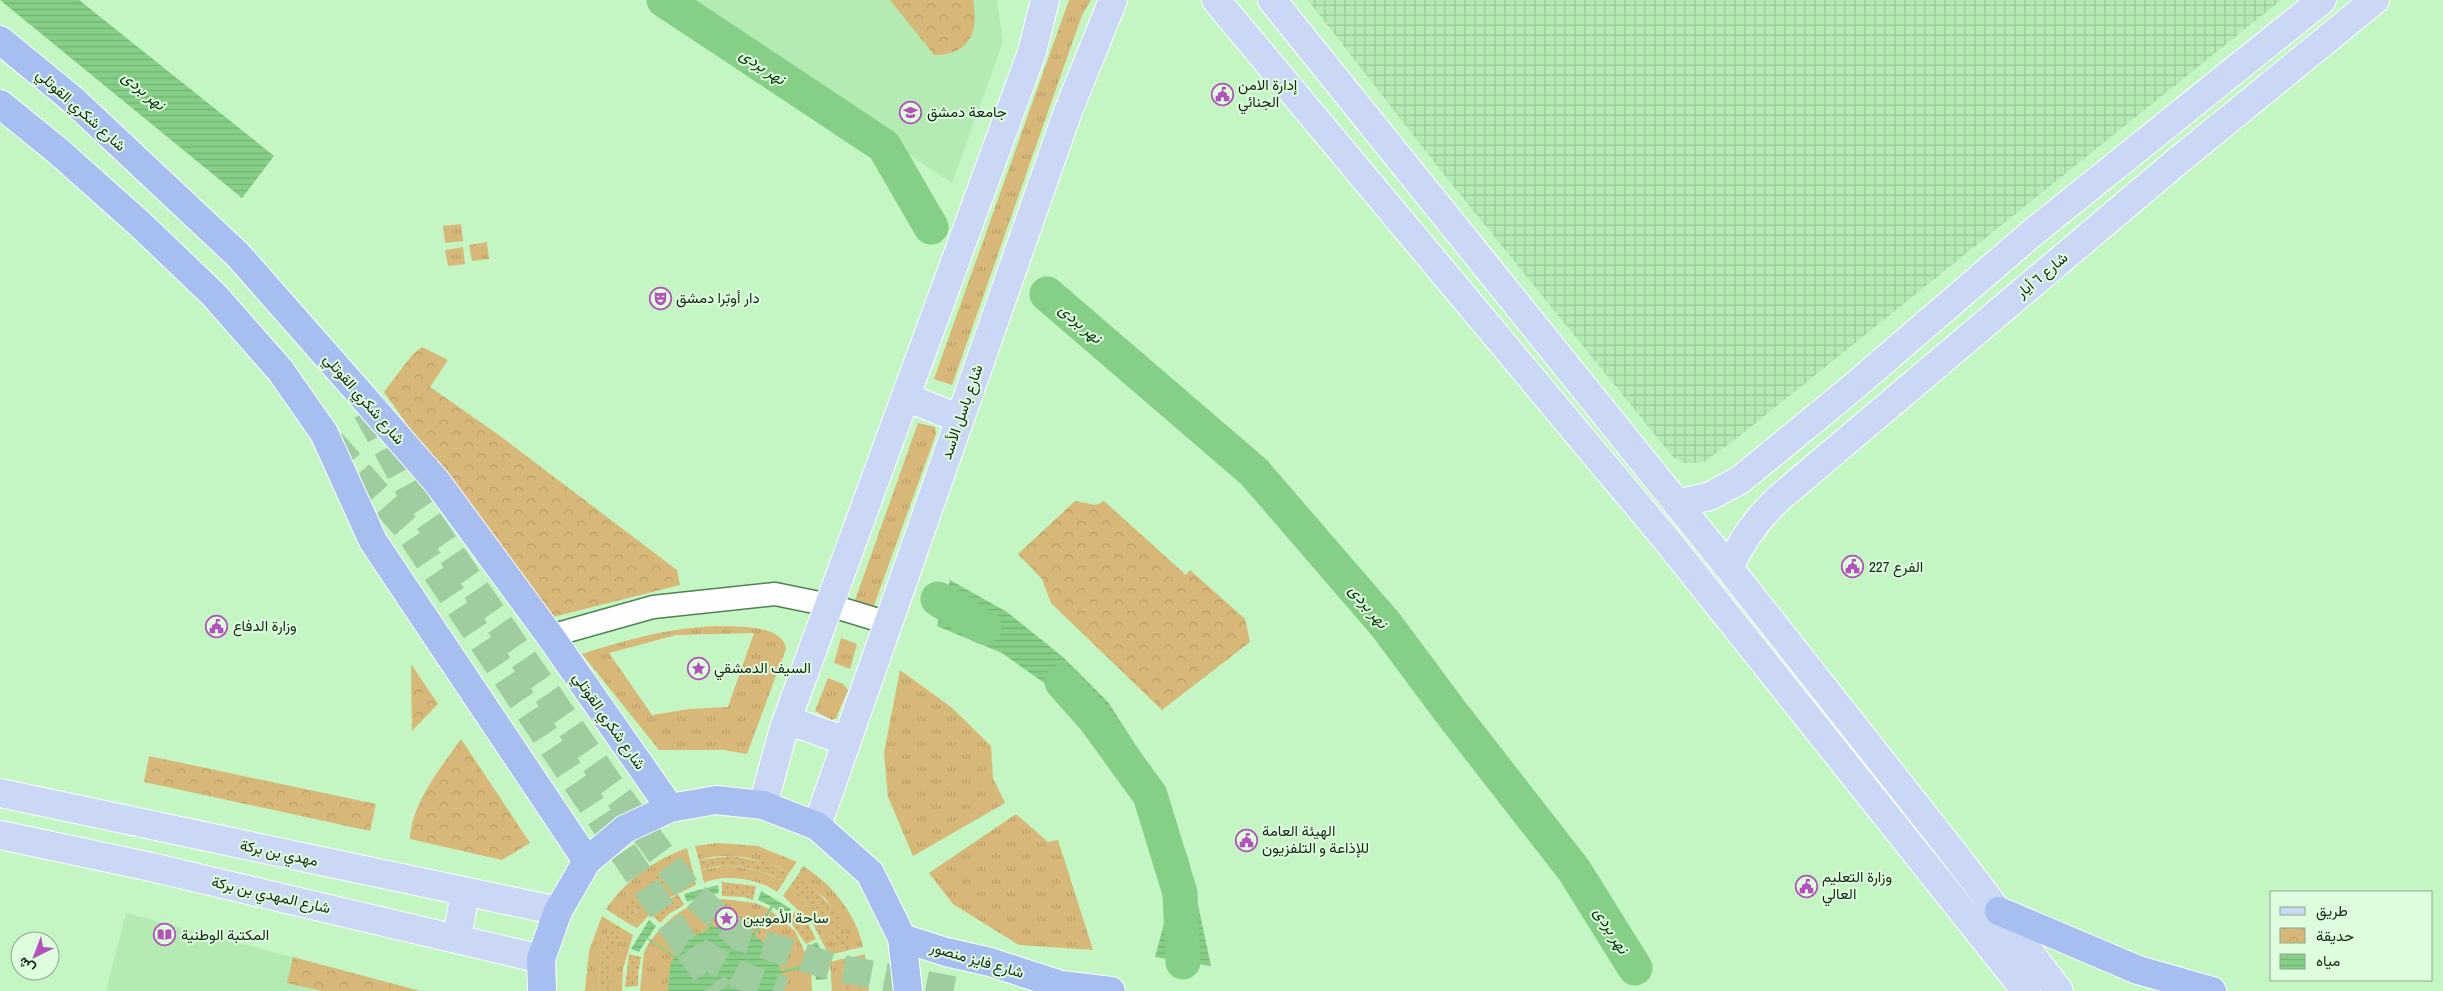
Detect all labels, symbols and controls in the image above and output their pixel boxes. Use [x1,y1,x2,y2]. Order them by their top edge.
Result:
water label: نهر بردى [736,43,791,90]
street label: شارع شكري القوتلي [30,64,131,158]
water label: نهر بردى [117,65,172,116]
place label: إدارة الامن الجنائي [1238,74,1298,115]
public building icon: إدارة الامن الجنائي [1210,82,1234,106]
school or university icon: جامعة دمشق [899,100,923,124]
place label: جامعة دمشق [927,101,1007,122]
street label: شارع ٦ أيار [2011,247,2073,304]
theatre icon: دار أوبّرا دمشق [648,286,672,310]
place label: دار أوبّرا دمشق [676,287,760,308]
water label: نهر بردى [1055,298,1109,349]
street label: شارع شكري القوتلي [317,349,410,451]
street label: شارع باسل الأسد [935,361,989,462]
public building icon: الفرع 227 [1841,555,1865,579]
place label: الفرع 227 [1869,556,1923,578]
water label: نهر بردى [1344,579,1395,634]
public building icon: وزارة الدفاع [205,614,229,638]
place label: وزارة الدفاع [233,615,297,637]
place icon: السيف الدمشقي [686,656,710,680]
place label: السيف الدمشقي [714,657,811,681]
street label: شارع شكري القوتلي [566,668,651,775]
place label: الهيئة العامة للإذاعة و التلفزيون [1262,820,1369,858]
public building icon: الهيئة العامة للإذاعة و التلفزيون [1234,828,1258,852]
street label: مهدي بن بركة [237,834,320,874]
place label: وزارة التعليم العالي [1822,866,1892,907]
street label: شارع المهدي بن بركة [209,871,333,921]
public building icon: وزارة التعليم العالي [1794,874,1818,898]
legend [2270,891,2433,981]
text: طريق [2316,900,2348,921]
water label: نهر بردى [1589,903,1636,959]
place icon: ساحة الأمويين [715,906,739,930]
place label: ساحة الأمويين [743,907,829,928]
library icon: المكتبة الوطنية [153,923,177,947]
place label: المكتبة الوطنية [181,924,269,945]
text: حديقة [2316,925,2354,946]
north arrow [10,931,60,981]
street label: شارع فايز منصور [927,936,1027,984]
text: مياه [2316,950,2340,971]
text: ش [14,953,39,978]

